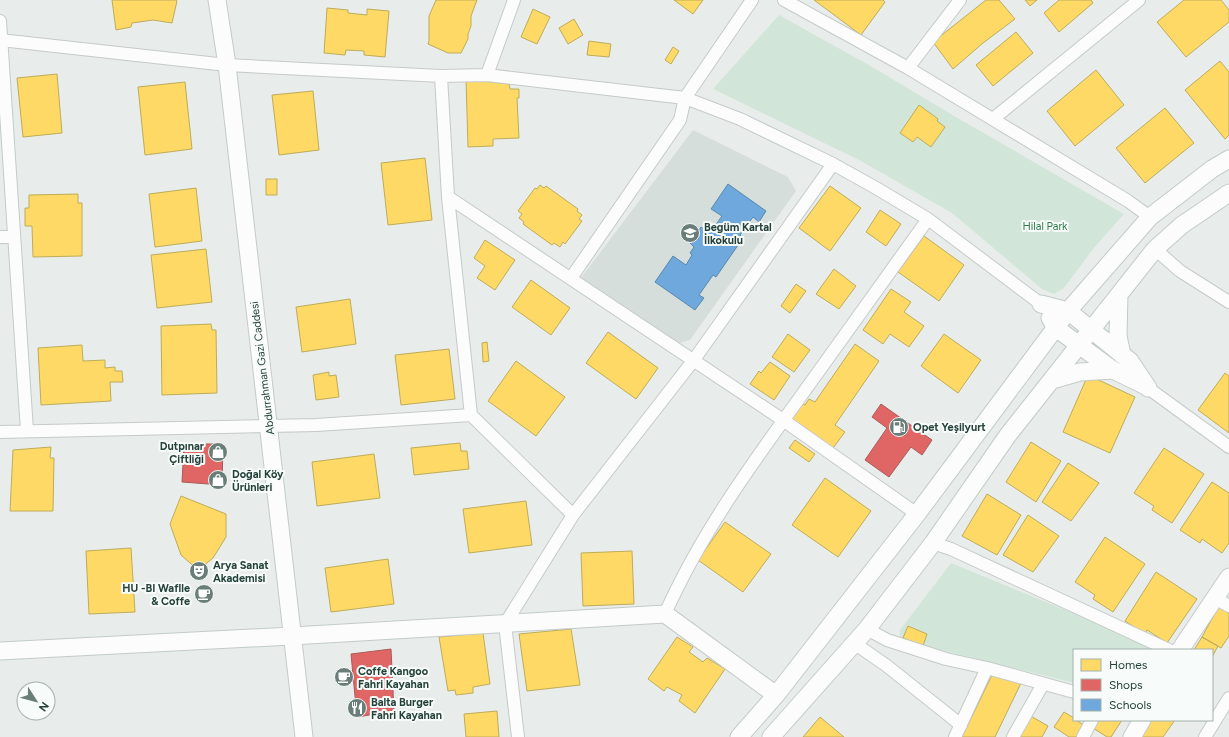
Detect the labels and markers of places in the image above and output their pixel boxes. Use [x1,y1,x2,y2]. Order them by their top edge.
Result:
place label: Begüm Kartal İlkokulu [704,221,772,247]
school or university icon: Begüm Kartal İlkokulu [679,222,701,244]
fuel station icon: Opet Yeşilyurt [888,416,910,438]
place label: Opet Yeşilyurt [913,421,986,434]
place label: Dutpınar Çiftliği [160,440,205,466]
shop icon: Dutpınar Çiftliği [207,441,229,463]
place label: Doğal Köy Ürünleri [232,468,284,494]
shop icon: Doğal Köy Ürünleri [207,469,229,491]
place label: Arya Sanat Akademisi [213,559,269,585]
theatre icon: Arya Sanat Akademisi [188,560,210,582]
place label: HU -BI Waflle & Coffe [122,582,190,608]
cafe icon: HU -BI Waflle & Coffe [193,583,215,605]
place label: Coffe Kangoo Fahri Kayahan [358,665,429,691]
cafe icon: Coffe Kangoo Fahri Kayahan [333,666,355,688]
place label: Balta Burger Fahri Kayahan [371,696,442,722]
restaurant icon: Balta Burger Fahri Kayahan [346,697,368,719]

